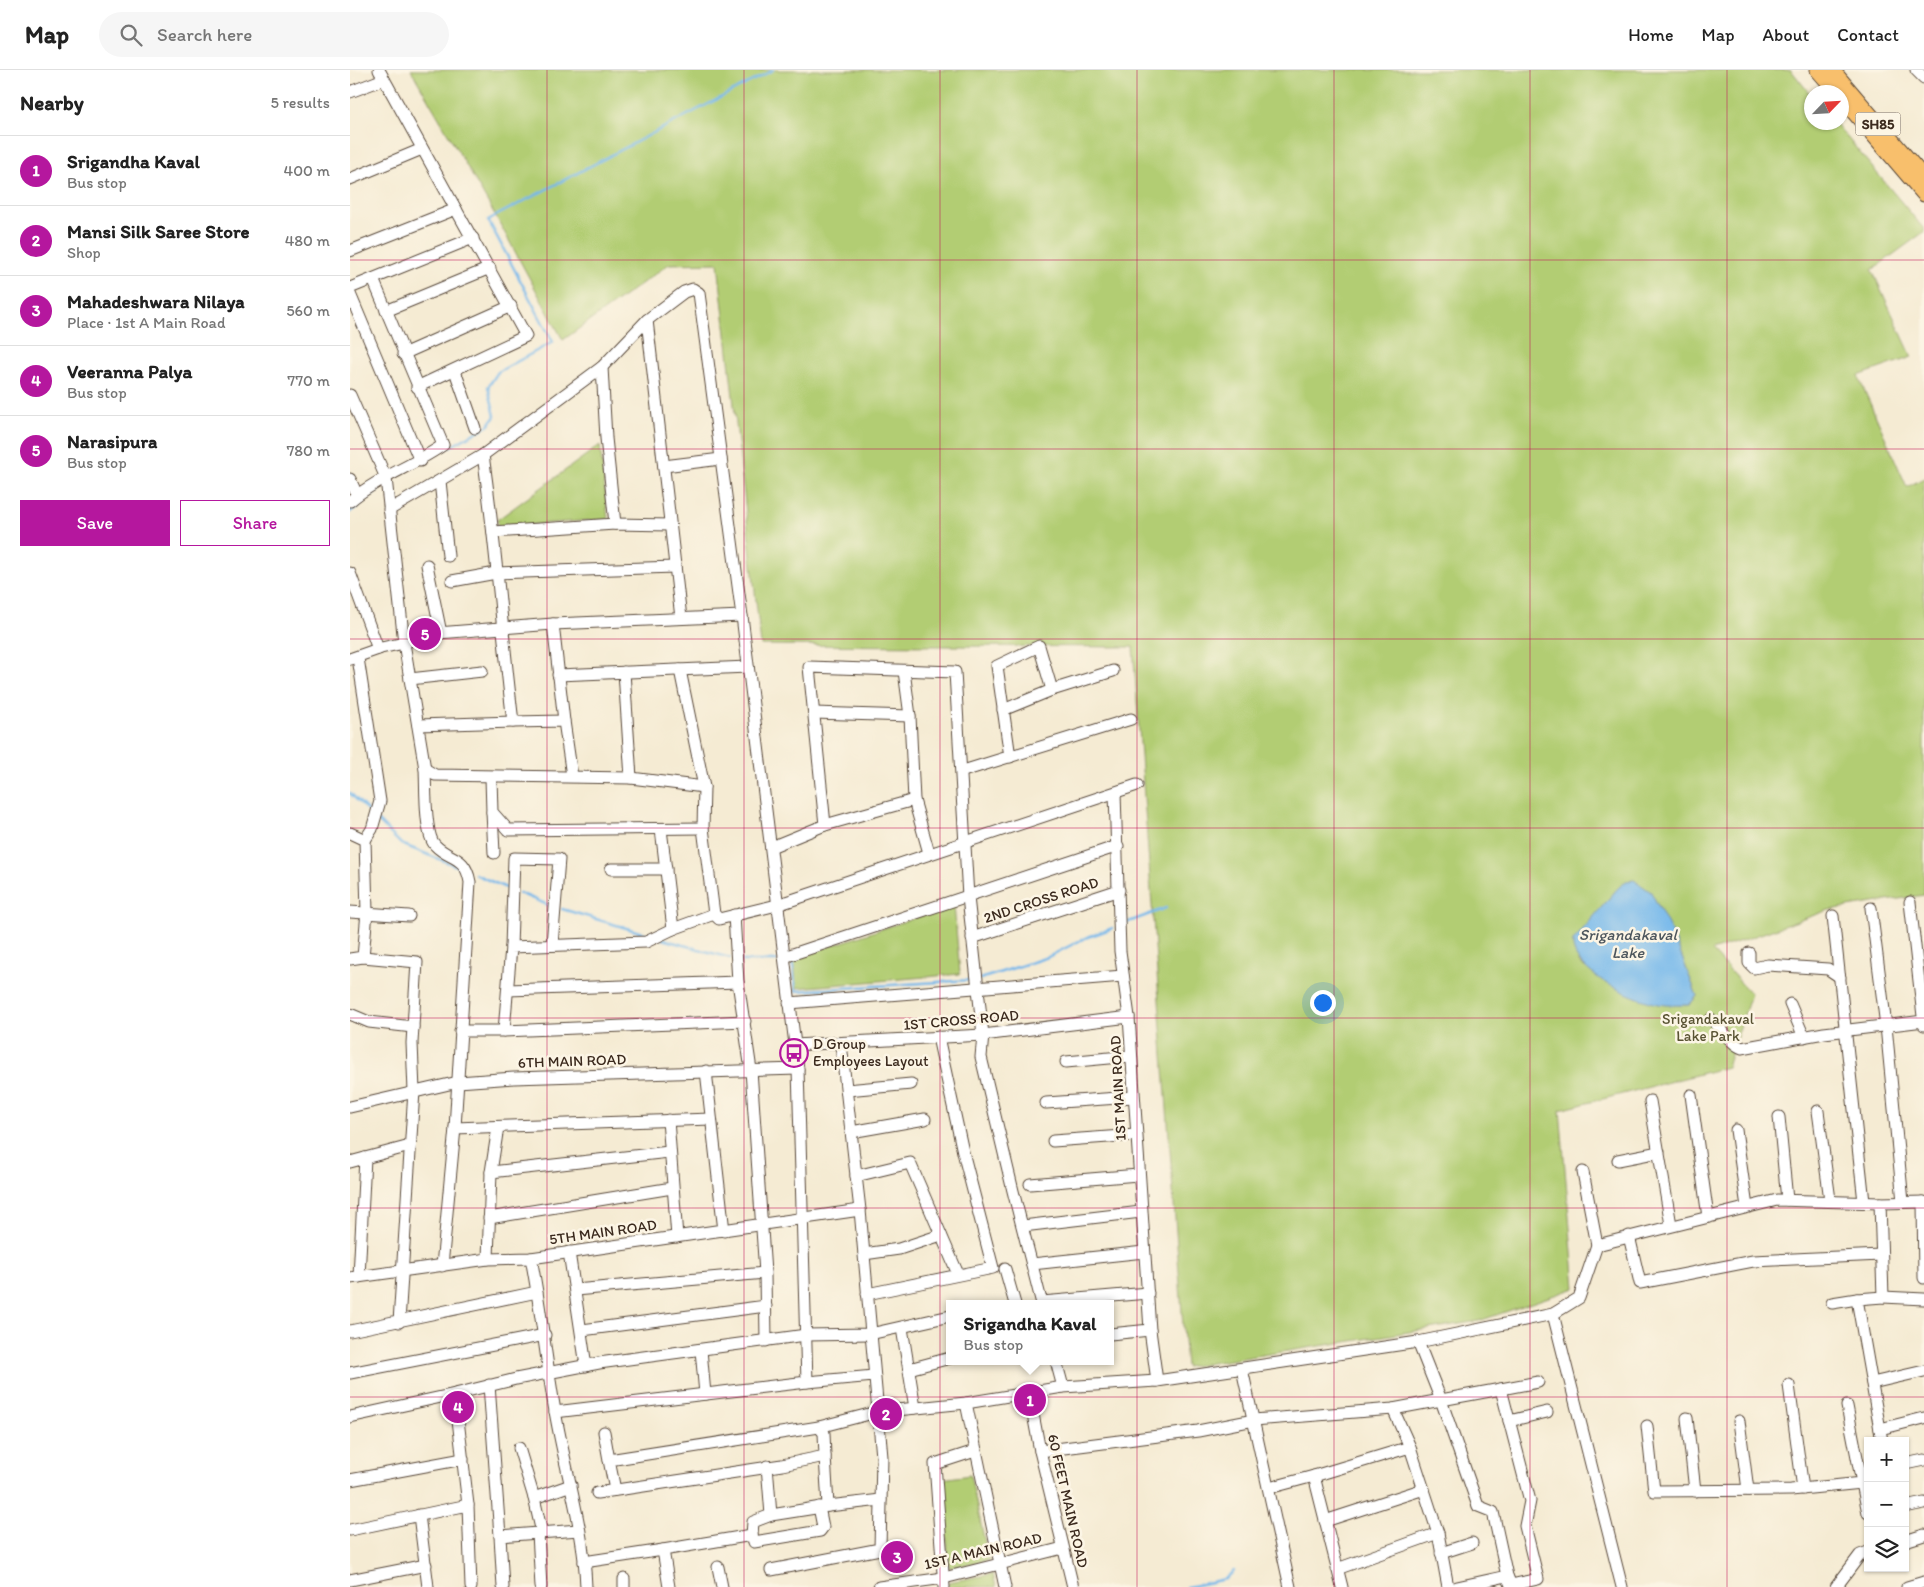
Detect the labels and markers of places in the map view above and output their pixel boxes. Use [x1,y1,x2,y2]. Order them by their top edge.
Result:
pin: 5 [409,615,441,653]
place label: D Group Employees Layout [813,1035,929,1070]
bus stop icon: D Group Employees Layout [779,1038,809,1068]
pin: 1 [1014,1381,1046,1419]
pin: 4 [442,1388,474,1426]
pin: 2 [870,1395,902,1433]
pin: 3 [881,1538,913,1576]

